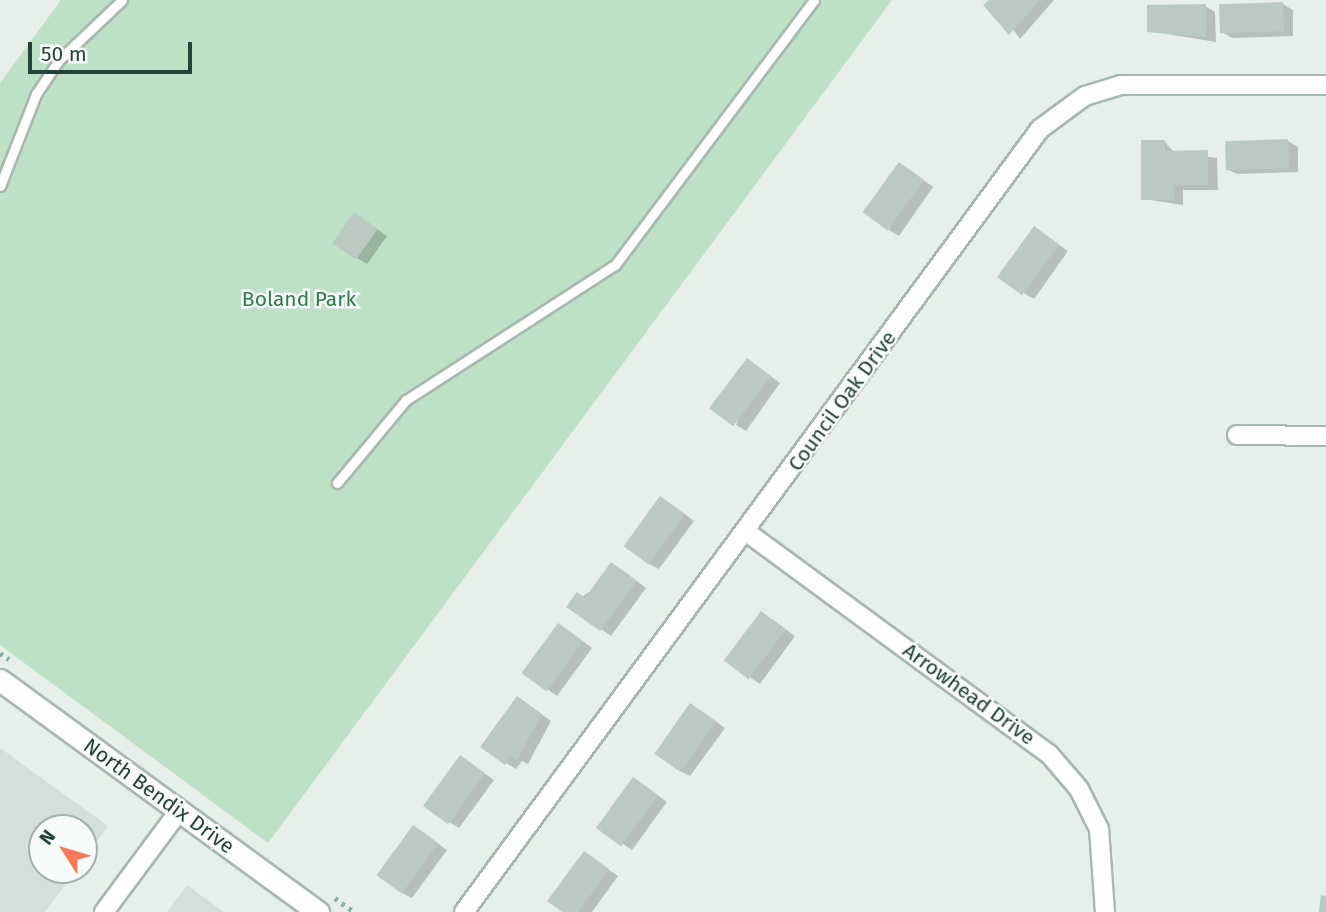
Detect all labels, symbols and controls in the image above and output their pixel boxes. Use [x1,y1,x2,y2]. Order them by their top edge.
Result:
scale bar [32,28,196,72]
text: 50 m [41,41,87,67]
park label: Boland Park [242,286,356,312]
street label: Council Oak Drive [783,326,901,476]
street label: Arrowhead Drive [898,638,1040,750]
street label: North Bendix Drive [79,733,239,859]
north arrow [28,814,98,884]
text: N [34,825,60,849]

